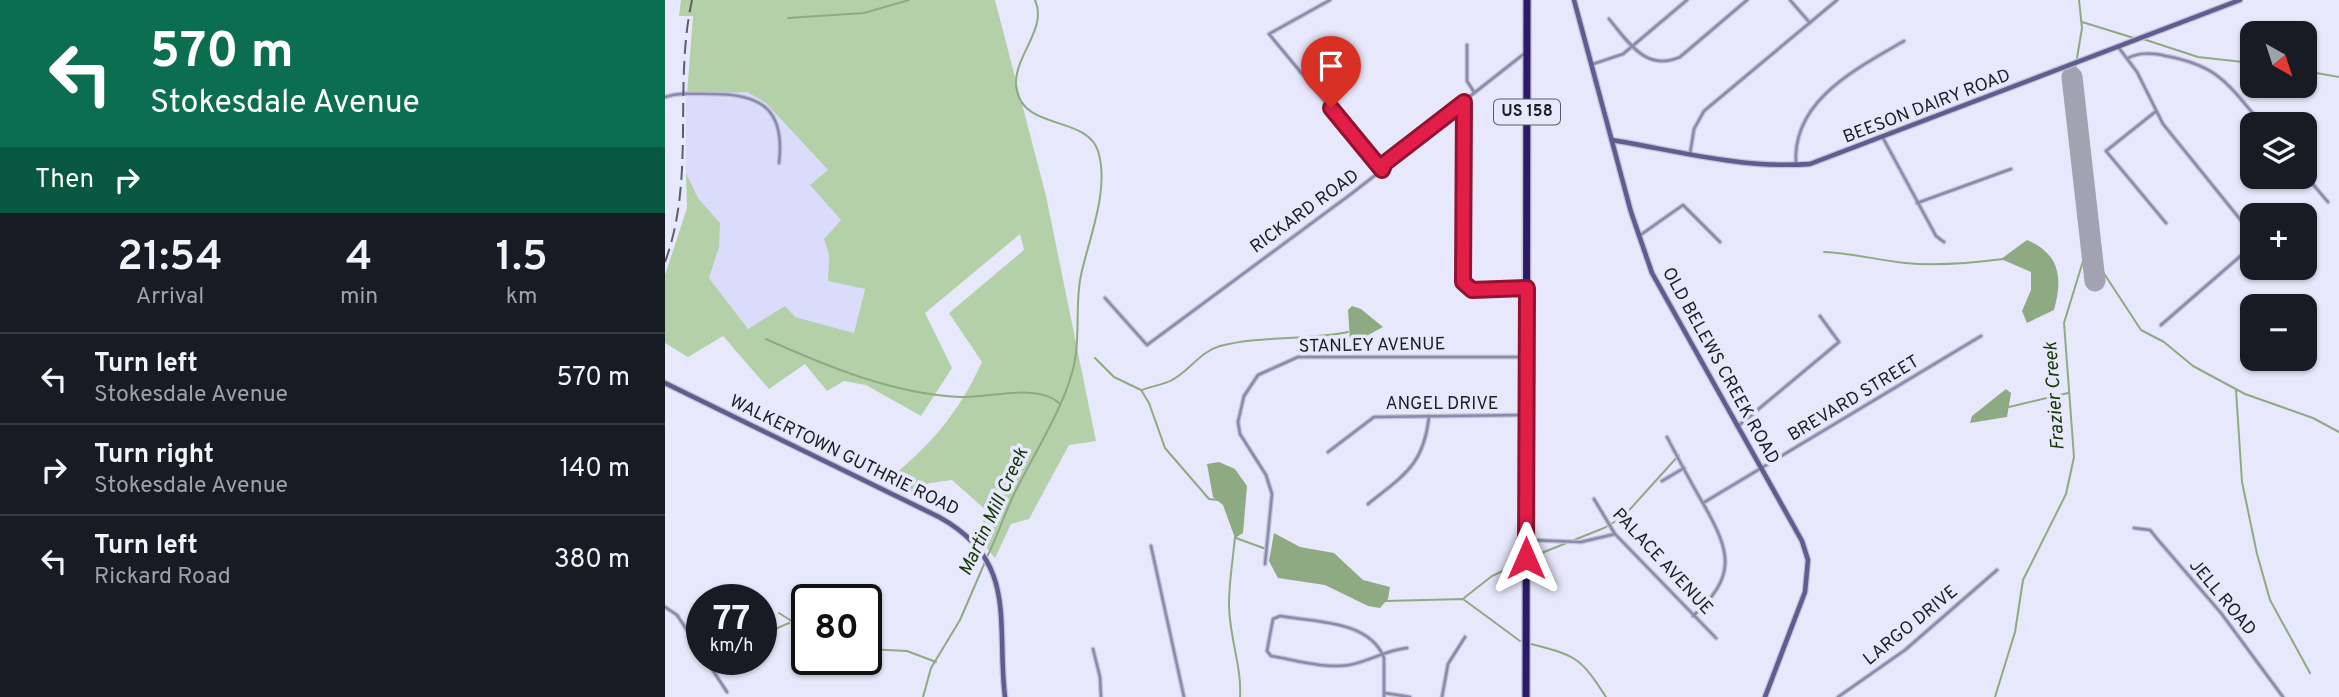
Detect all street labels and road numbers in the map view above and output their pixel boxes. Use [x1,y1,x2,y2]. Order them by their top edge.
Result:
street label: BEESON DAIRY ROAD [1840,64,2014,150]
road number: US 158 [1494,100,1560,124]
street label: RICKARD ROAD [1246,165,1364,259]
street label: OLD BELEWS CREEK ROAD [1656,263,1784,469]
street label: STANLEY AVENUE [1298,333,1446,359]
street label: BREVARD STREET [1784,351,1924,447]
street label: WALKERTOWN GUTHRIE ROAD [725,390,963,522]
street label: ANGEL DRIVE [1386,393,1498,416]
street label: PALACE AVENUE [1607,504,1717,620]
street label: JELL ROAD [2183,555,2261,641]
street label: LARGO DRIVE [1859,581,1963,671]

